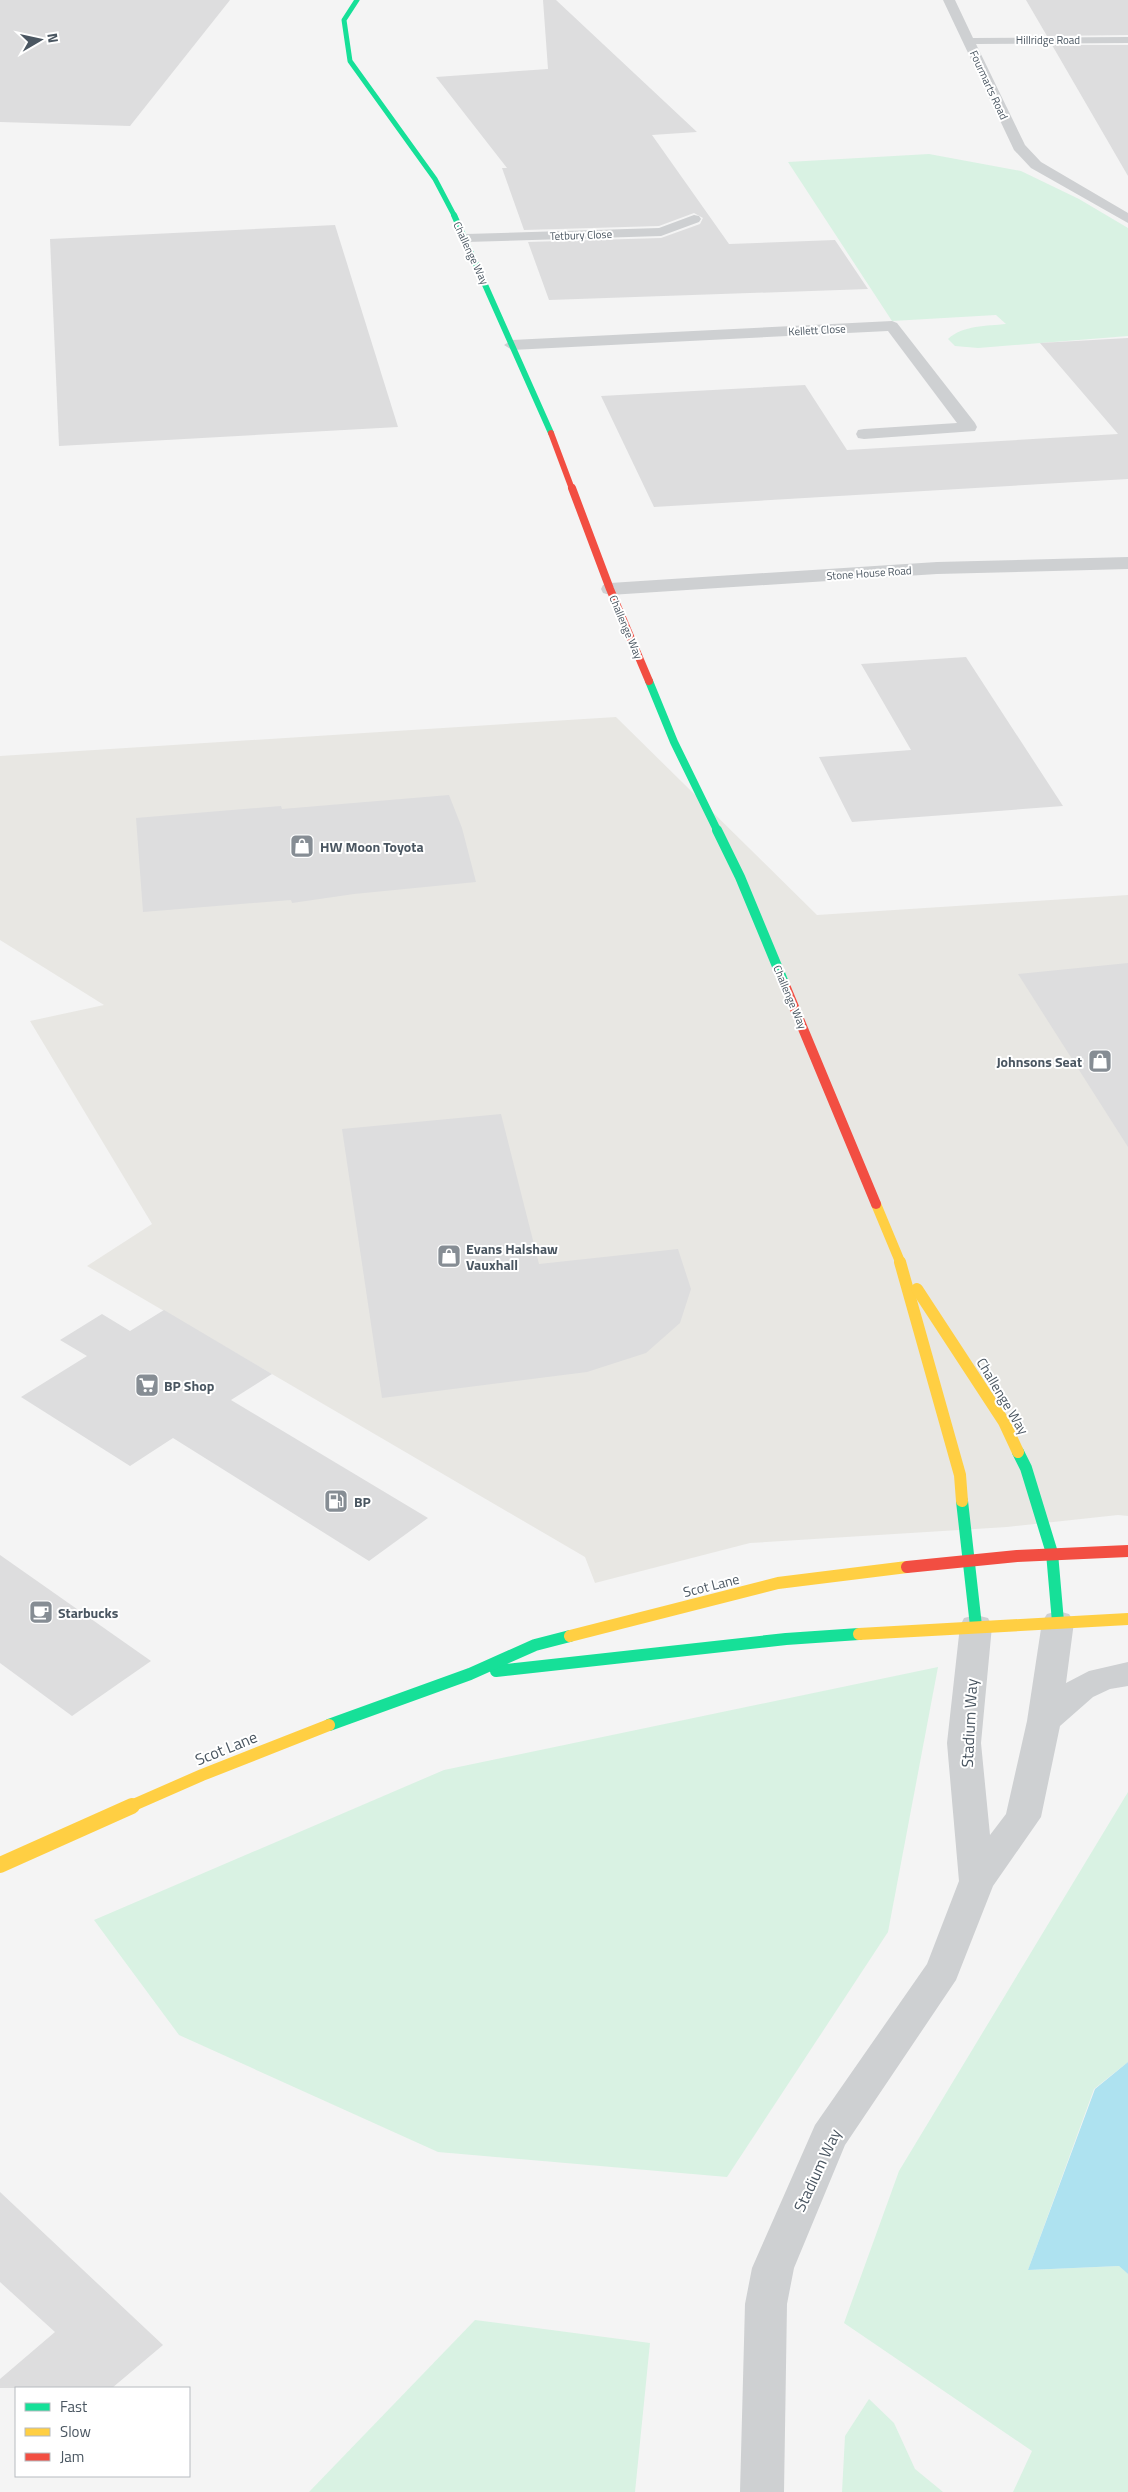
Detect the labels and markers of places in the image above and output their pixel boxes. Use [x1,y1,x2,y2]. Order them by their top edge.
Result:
shop icon: HW Moon Toyota [289,833,315,859]
place label: HW Moon Toyota [320,836,424,857]
shop icon: Johnsons Seat [1087,1048,1113,1074]
place label: Johnsons Seat [996,1051,1082,1072]
place label: Evans Halshaw Vauxhall [466,1238,558,1275]
shop icon: Evans Halshaw Vauxhall [436,1243,462,1269]
supermarket icon: BP Shop [134,1372,160,1398]
place label: BP Shop [164,1375,215,1396]
fuel station icon: BP [323,1488,349,1514]
place label: BP [354,1491,371,1512]
cafe icon: Starbucks [28,1599,54,1625]
place label: Starbucks [58,1602,119,1623]

